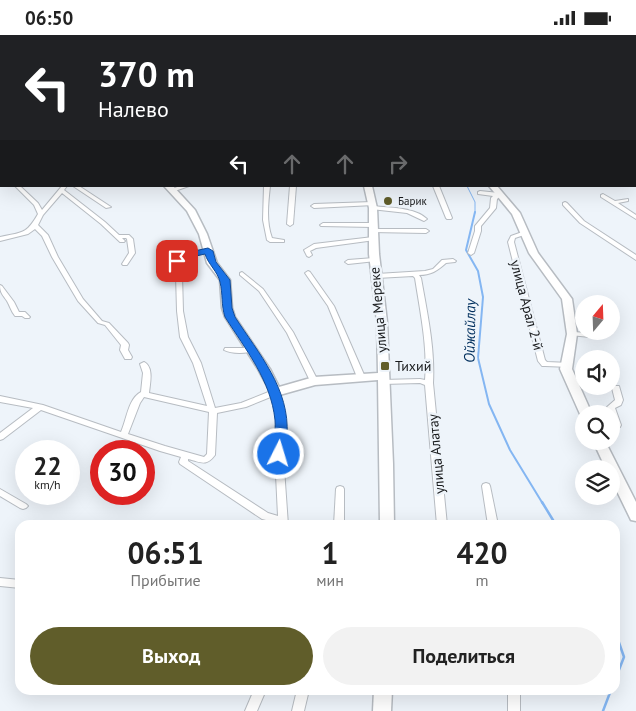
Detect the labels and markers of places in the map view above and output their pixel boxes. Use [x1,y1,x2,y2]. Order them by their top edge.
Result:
place label: Барик [398,194,427,208]
marker: Барик [382,195,394,207]
pin [156,240,198,282]
place label: Тихий [395,357,431,375]
marker: Тихий [379,360,391,372]

